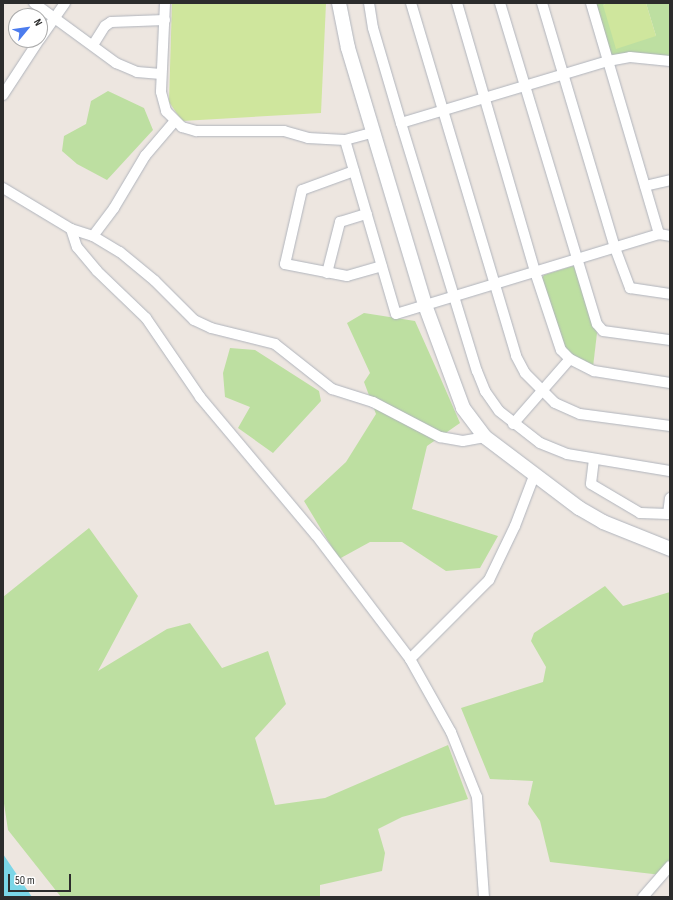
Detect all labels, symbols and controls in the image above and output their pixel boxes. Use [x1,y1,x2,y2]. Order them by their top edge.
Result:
north arrow [8,8,48,48]
text: N [31,17,45,28]
scale bar [10,866,73,892]
text: 50 m [15,873,35,888]

